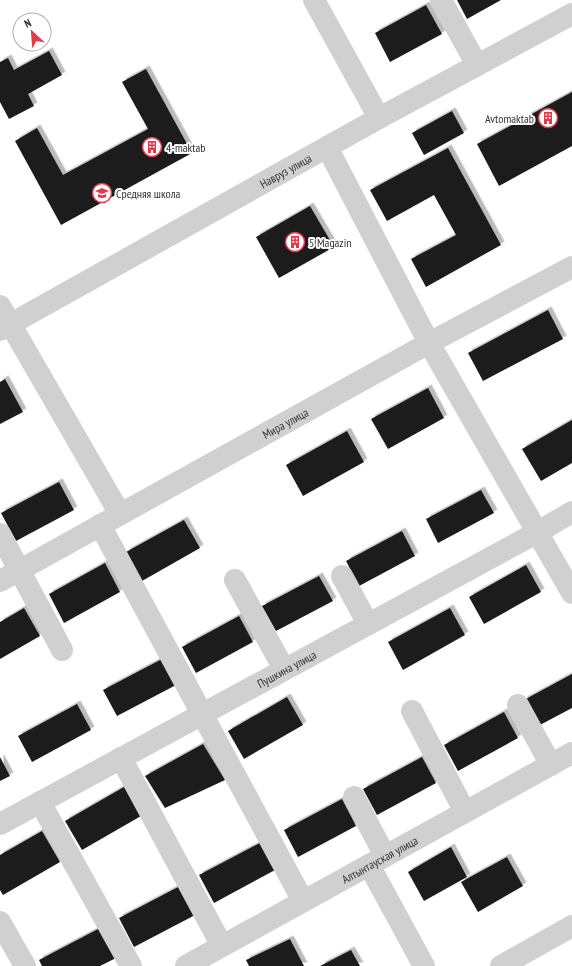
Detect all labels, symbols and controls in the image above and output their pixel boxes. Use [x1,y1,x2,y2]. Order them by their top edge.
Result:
north arrow [12,12,52,52]
text: N [22,15,33,31]
building icon: Avtomaktab [537,107,559,129]
place label: Avtomaktab [485,111,534,126]
building icon: 4-maktab [141,136,163,158]
place label: 4-maktab [166,140,205,155]
street label: Навруз улица [257,150,314,191]
school or university icon: Средняя школа [91,182,113,204]
place label: Средняя школа [116,186,181,201]
building icon: 5 Magazin [284,231,306,253]
place label: 5 Magazin [309,235,352,250]
street label: Мира улица [260,404,311,442]
street label: Пушкина улица [254,646,319,691]
street label: Алтынтауская улица [339,832,420,886]

